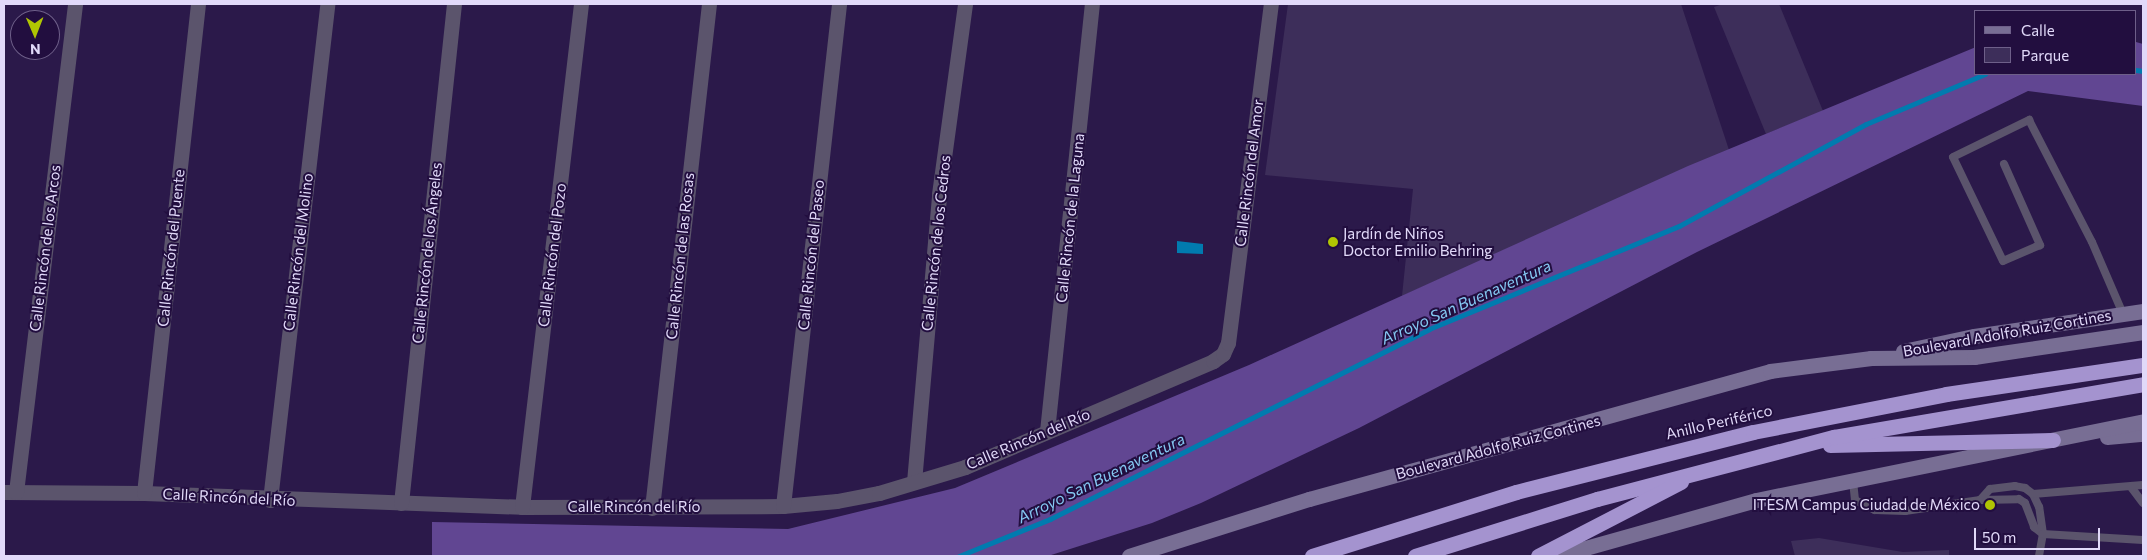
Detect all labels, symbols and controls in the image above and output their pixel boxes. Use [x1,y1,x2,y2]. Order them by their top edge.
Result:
north arrow [10,10,60,60]
legend [1974,10,2137,75]
text: Calle [2021,21,2055,39]
text: N [30,41,41,58]
text: Parque [2021,46,2069,64]
street label: Calle Rincón del Amor [1231,98,1267,248]
street label: Calle Rincón de la Laguna [1052,132,1088,304]
street label: Calle Rincón de los Cedros [918,154,954,332]
street label: Calle Rincón de los Ángeles [409,162,445,344]
street label: Calle Rincón de los Arcos [26,164,64,332]
street label: Calle Rincón del Puente [154,168,188,328]
street label: Calle Rincón del Molino [279,172,317,332]
street label: Calle Rincón de las Rosas [662,172,698,340]
street label: Calle Rincón del Paseo [794,179,828,331]
street label: Calle Rincón del Pozo [534,182,570,328]
place label: Jardín de Niños Doctor Emilio Behring [1343,224,1492,259]
marker: Jardín de Niños Doctor Emilio Behring [1327,236,1339,248]
water label: Arroyo San Buenaventura [1378,256,1554,348]
street label: Boulevard Adolfo Ruiz Cortines [1901,306,2113,360]
street label: Anillo Periférico [1664,401,1774,443]
street label: Calle Rincón del Río [963,405,1093,473]
street label: Boulevard Adolfo Ruiz Cortines [1394,411,1602,483]
water label: Arroyo San Buenaventura [1014,429,1188,527]
street label: Calle Rincón del Río [162,485,296,509]
place label: ITESM Campus Ciudad de México [1753,496,1980,514]
street label: Calle Rincón del Río [568,498,700,516]
marker: ITESM Campus Ciudad de México [1984,499,1996,511]
scale bar [1977,518,2103,550]
text: 50 m [1982,528,2016,546]

